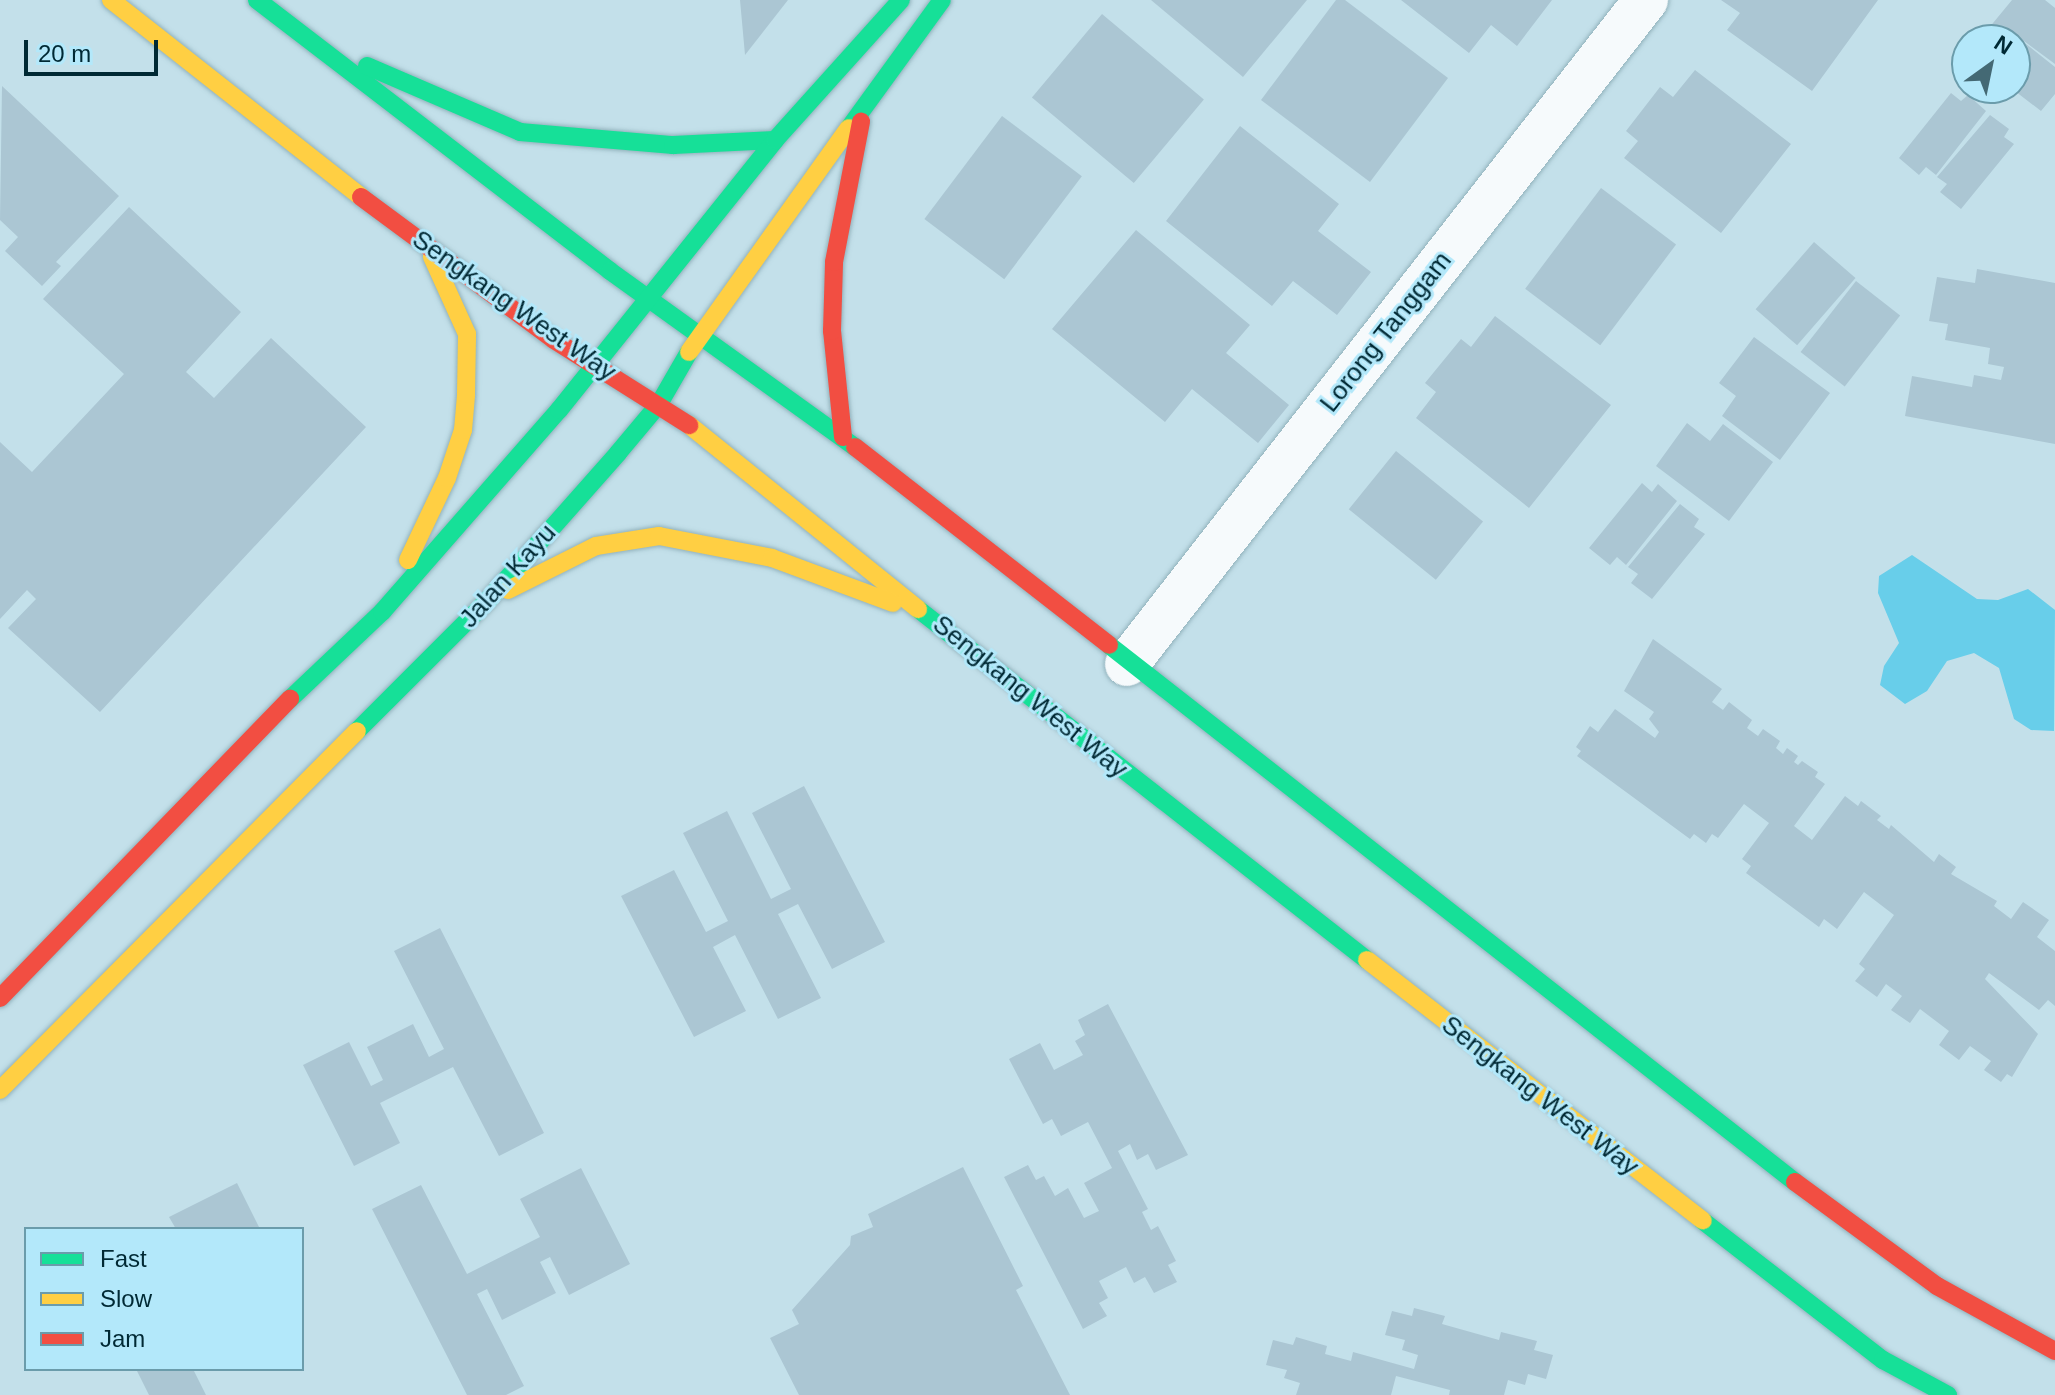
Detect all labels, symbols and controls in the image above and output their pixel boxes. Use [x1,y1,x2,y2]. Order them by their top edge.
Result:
scale bar [28,24,162,74]
north arrow [1951,24,2031,104]
text: N [1990,30,2017,60]
text: 20 m [38,40,91,67]
street label: Sengkang West Way [406,224,622,388]
street label: Lorong Tanggam [1314,246,1458,418]
street label: Jalan Kayu [453,518,563,634]
street label: Sengkang West Way [926,609,1134,785]
street label: Sengkang West Way [1435,1009,1645,1183]
legend [24,1227,304,1371]
text: Fast [100,1245,147,1272]
text: Slow [100,1285,152,1312]
text: Jam [100,1325,145,1352]

